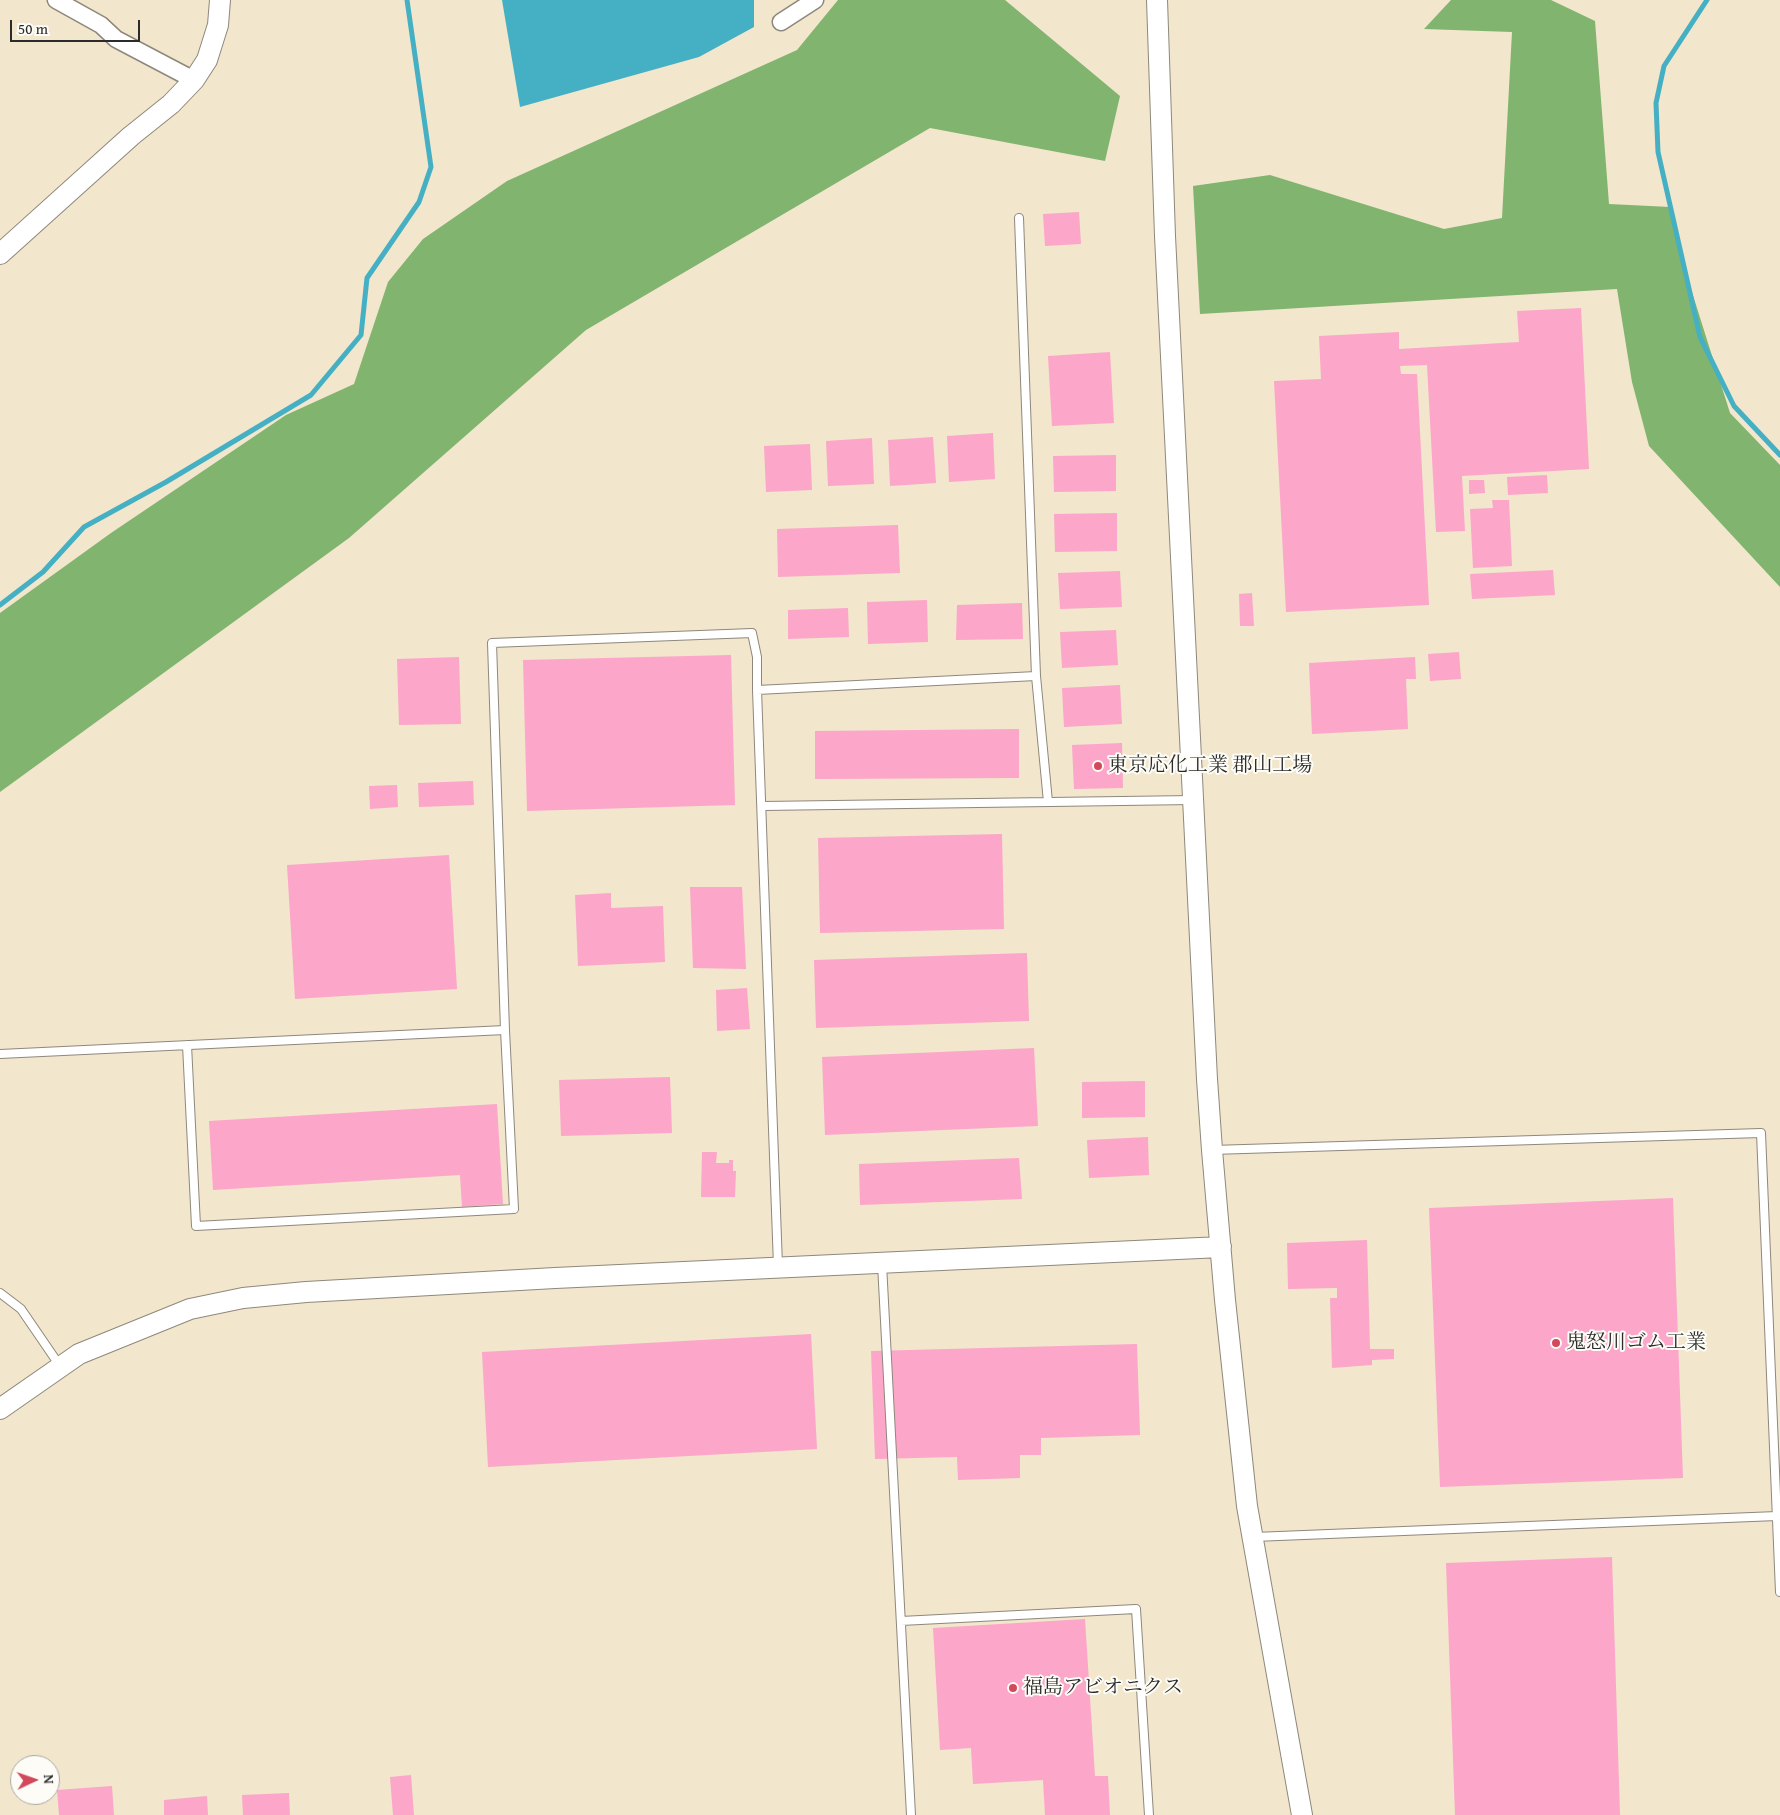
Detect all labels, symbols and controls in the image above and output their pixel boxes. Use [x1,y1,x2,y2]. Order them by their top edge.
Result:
scale bar [12,10,142,42]
text: 50 m [18,18,48,39]
place label: 東京応化工業 郡山工場 [1108,754,1312,778]
marker: 東京応化工業 郡山工場 [1092,760,1104,772]
place label: 鬼怒川ゴム工業 [1566,1331,1706,1355]
marker: 鬼怒川ゴム工業 [1550,1337,1562,1349]
place label: 福島アビオニクス [1023,1676,1183,1700]
marker: 福島アビオニクス [1007,1682,1019,1694]
north arrow [10,1755,60,1805]
text: N [39,1774,59,1784]

